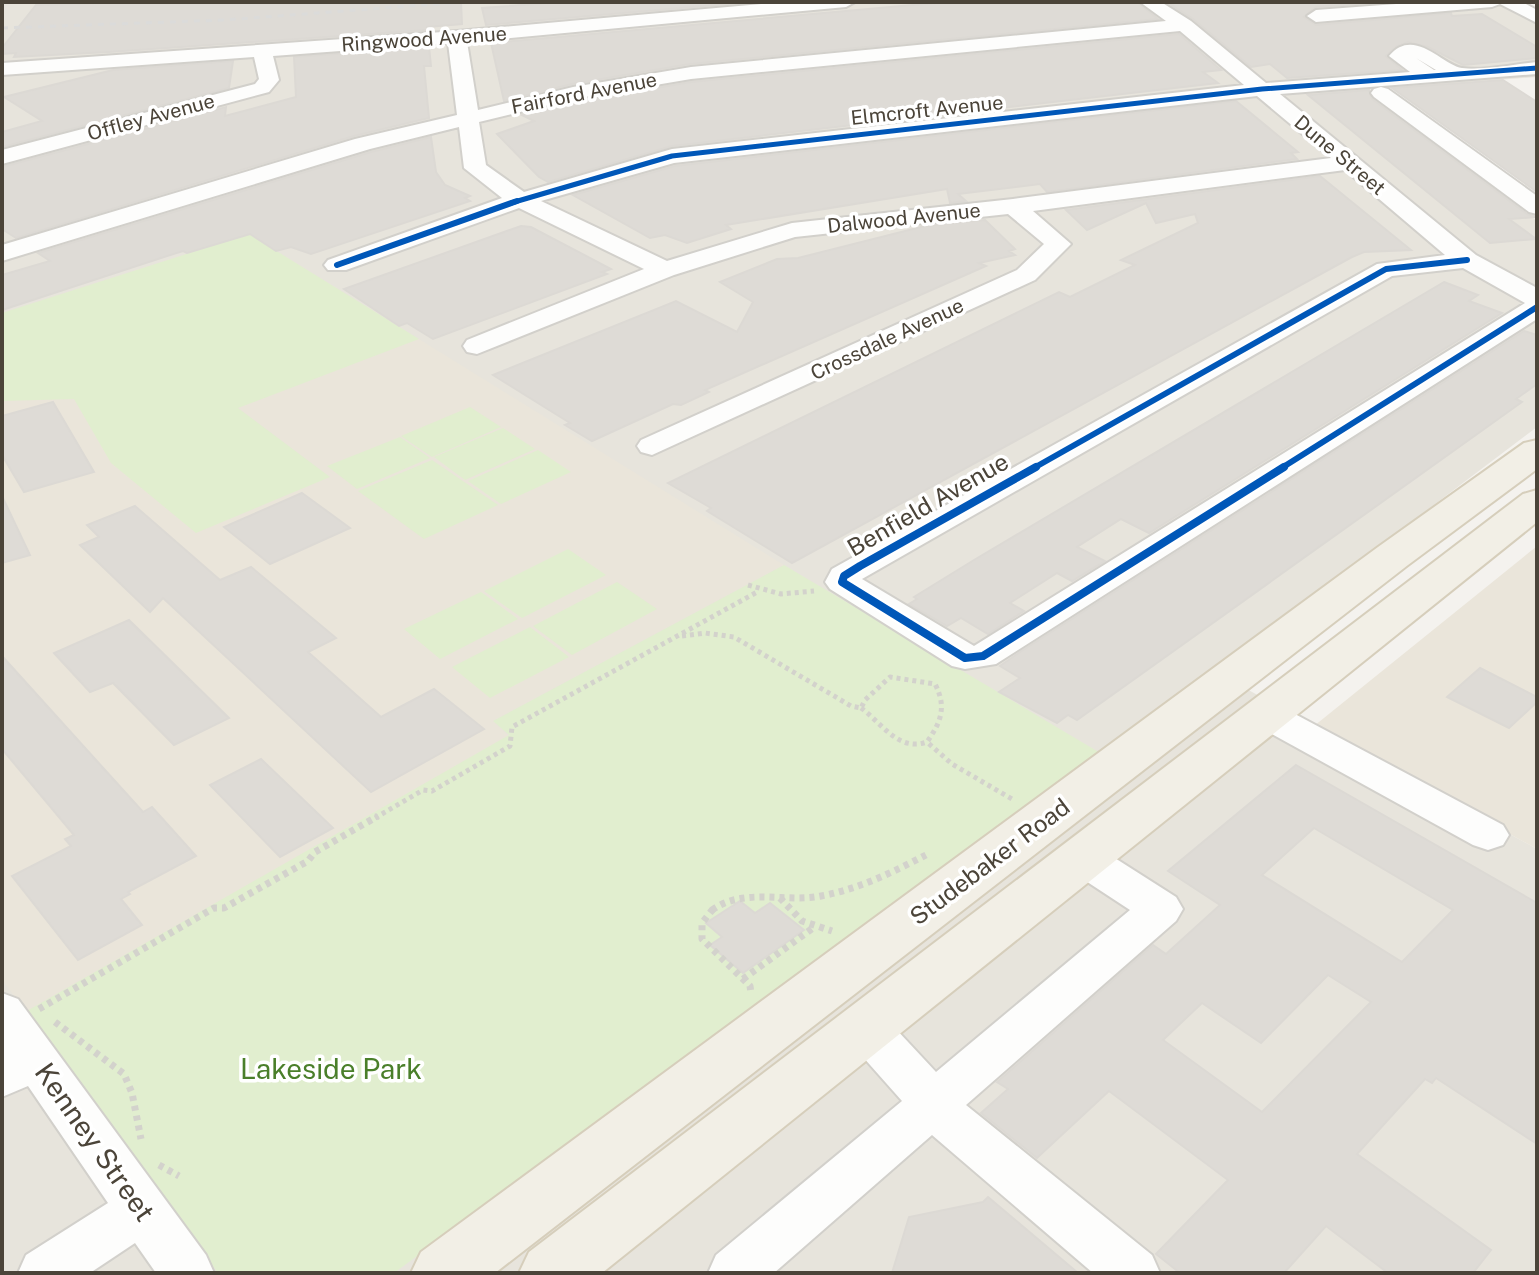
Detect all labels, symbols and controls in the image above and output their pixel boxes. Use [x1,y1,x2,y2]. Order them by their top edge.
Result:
street label: Ringwood Avenue [340,21,508,57]
street label: Fairford Avenue [509,67,659,119]
street label: Offley Avenue [85,88,217,146]
street label: Elmcroft Avenue [849,90,1005,130]
street label: Dune Street [1290,110,1390,200]
street label: Dalwood Avenue [826,198,982,238]
street label: Crossdale Avenue [807,293,967,385]
street label: Benfield Avenue [842,447,1013,562]
street label: Studebaker Road [904,792,1075,930]
park label: Lakeside Park [240,1052,422,1085]
street label: Kenney Street [29,1056,162,1227]

